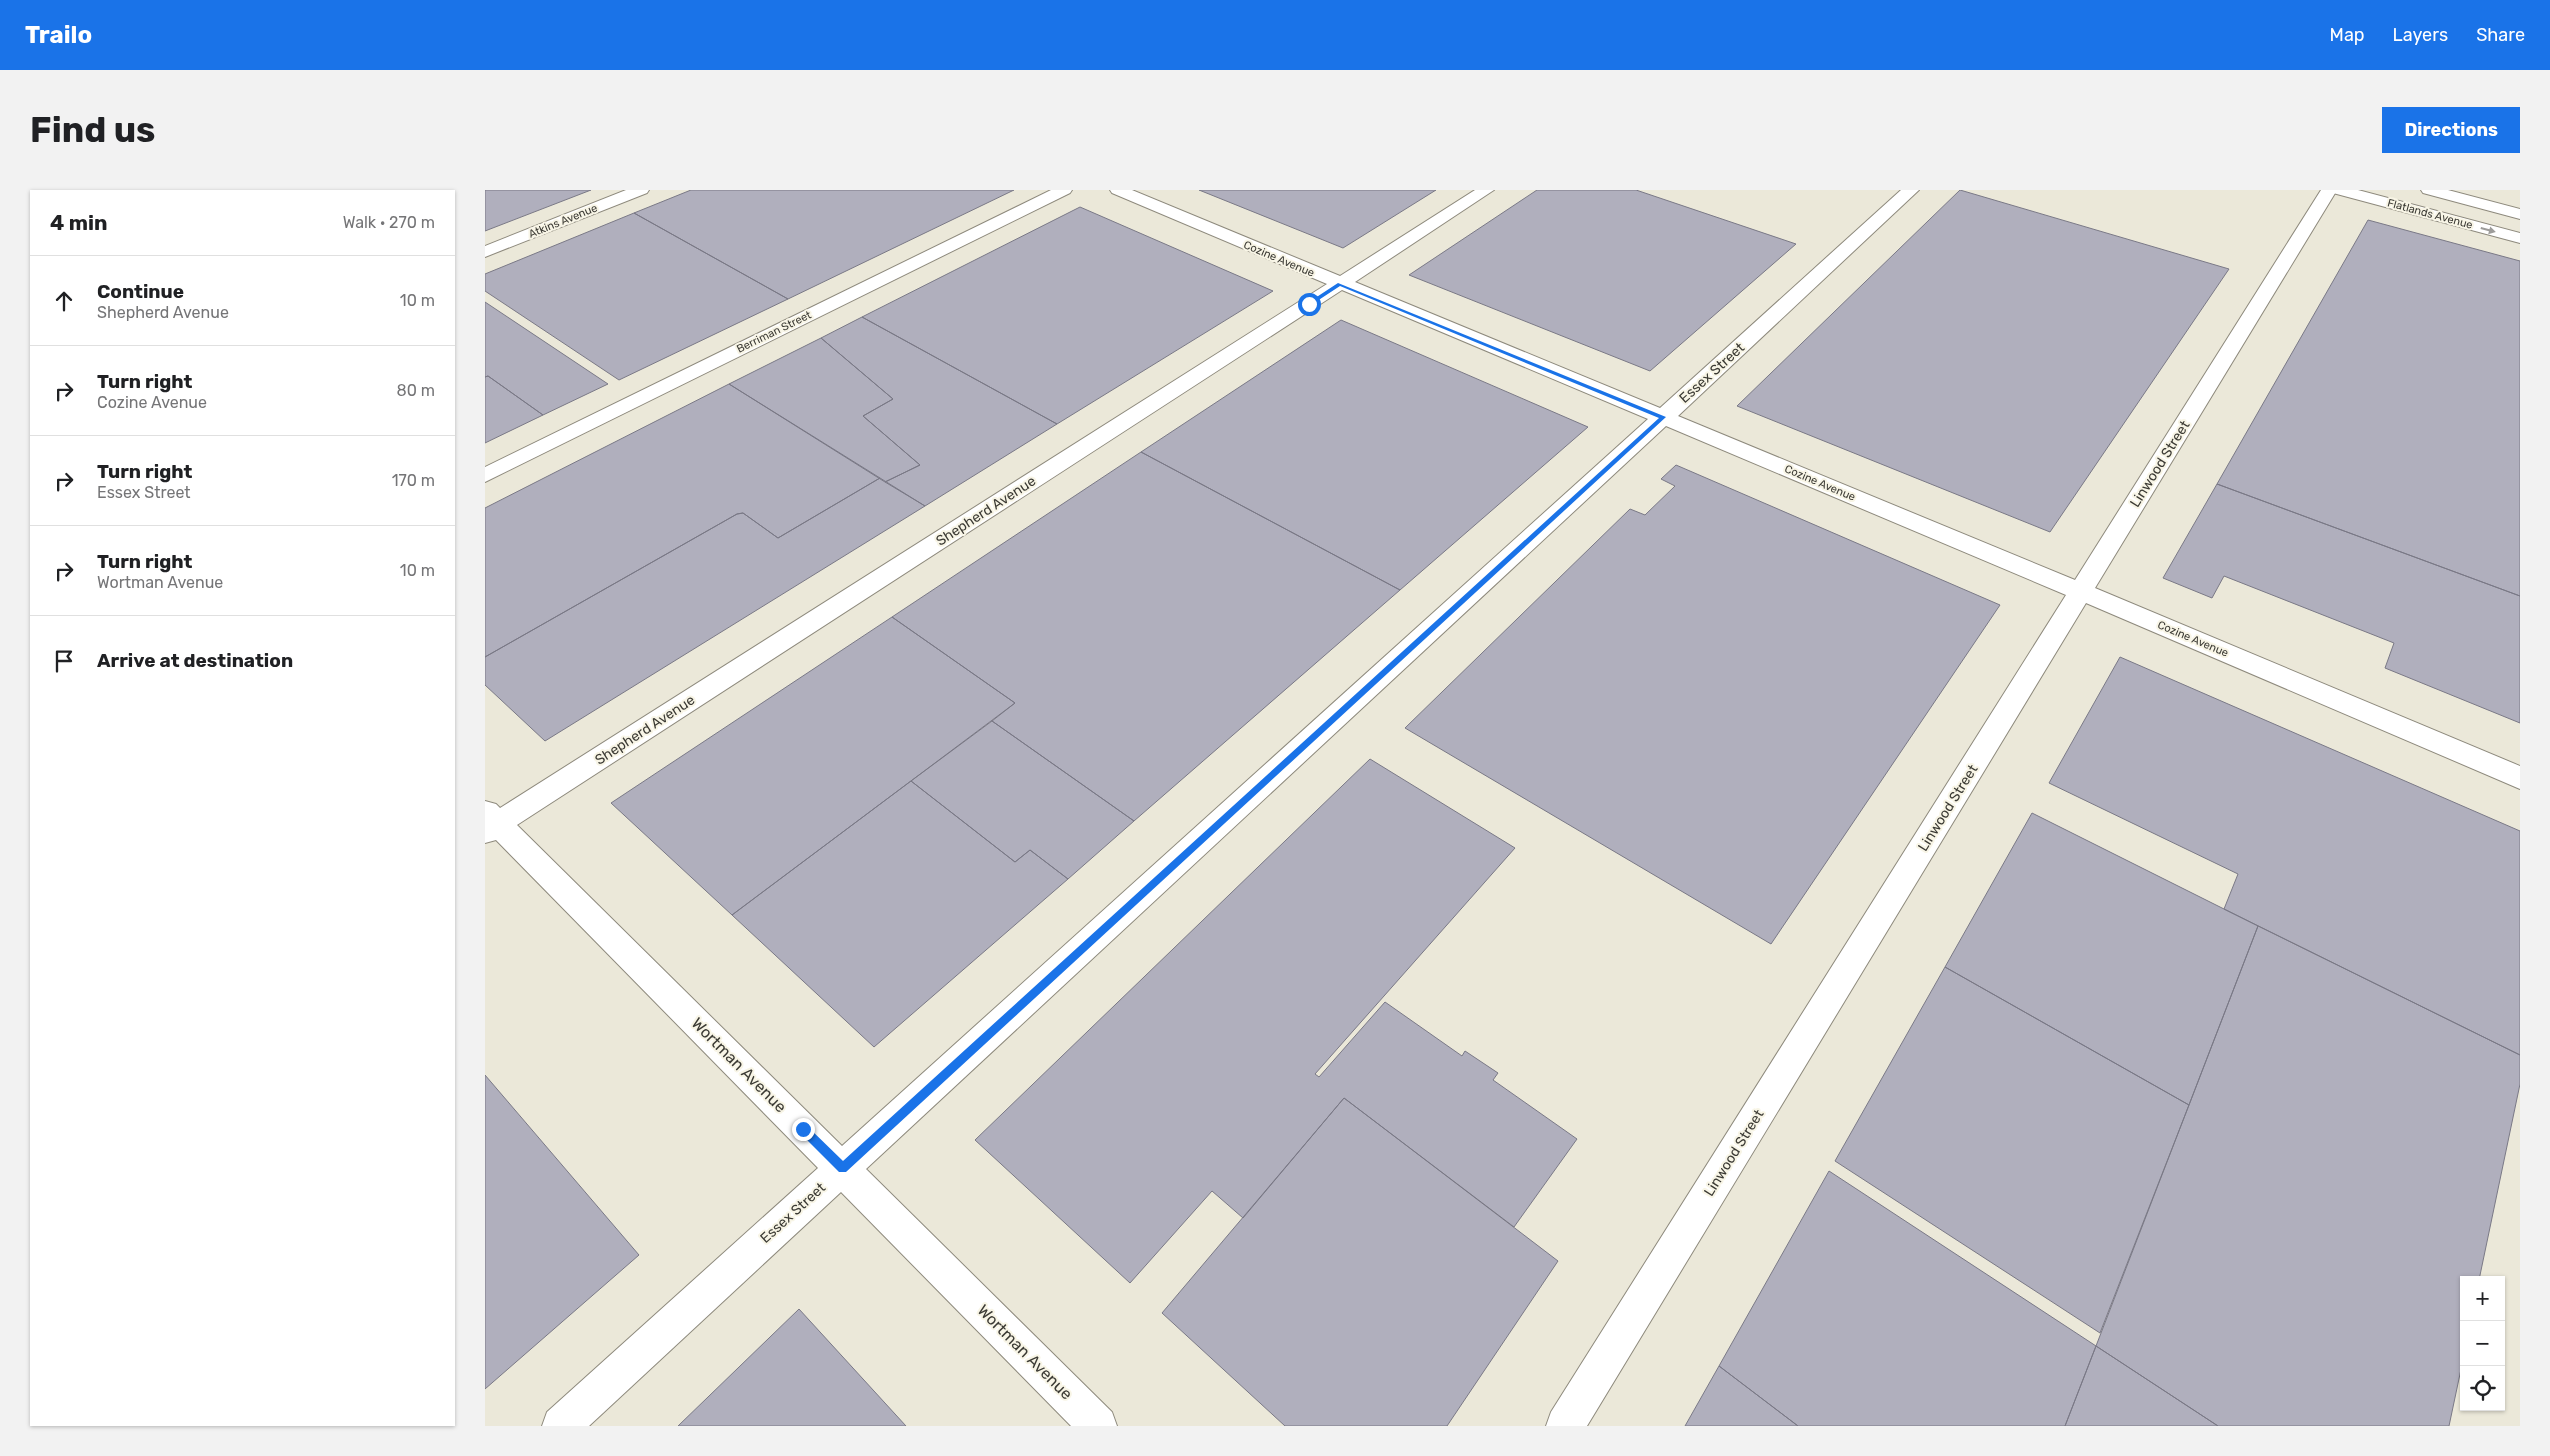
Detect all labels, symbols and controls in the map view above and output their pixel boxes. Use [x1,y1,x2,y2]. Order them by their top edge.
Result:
text: Trailo [25,21,92,49]
text: Map [2330,24,2365,46]
text: Layers [2393,24,2448,46]
text: Share [2476,24,2525,46]
button: Directions [2382,107,2520,153]
text: Find us [30,109,155,151]
street label: Flatlands Avenue [2386,196,2474,232]
street label: Atkins Avenue [527,201,599,241]
text: 4 min [50,210,108,235]
text: Walk · 270 m [343,213,435,232]
one-way arrow [2480,226,2495,234]
street label: Cozine Avenue [1242,238,1316,280]
text: Continue [97,280,184,303]
icon: ahead [50,287,78,315]
text: 10 m [400,291,435,310]
route start [1298,293,1321,316]
text: Shepherd Avenue [97,303,229,322]
street label: Berriman Street [735,308,814,356]
street label: Essex Street [1676,339,1749,407]
text: Turn right [97,370,192,393]
icon: right [50,377,78,405]
text: 80 m [397,381,435,400]
text: Cozine Avenue [97,393,207,412]
street label: Linwood Street [2127,417,2194,510]
text: Turn right [97,460,192,483]
street label: Cozine Avenue [1783,462,1857,504]
icon: right [50,467,78,495]
text: 170 m [392,471,435,490]
street label: Shepherd Avenue [933,472,1039,550]
text: Essex Street [97,483,191,502]
text: Turn right [97,550,192,573]
icon: right [50,557,78,585]
text: 10 m [400,561,435,580]
text: Wortman Avenue [97,573,223,592]
street label: Cozine Avenue [2156,618,2230,660]
icon: arrive [50,647,78,675]
text: Arrive at destination [97,649,293,672]
street label: Shepherd Avenue [592,691,698,769]
street label: Linwood Street [1915,761,1982,854]
street label: Wortman Avenue [688,1014,790,1116]
street label: Linwood Street [1701,1106,1768,1199]
route end [792,1118,815,1141]
street label: Essex Street [757,1179,830,1247]
map controls [2460,1276,2505,1411]
button: + [2460,1276,2505,1321]
street label: Wortman Avenue [974,1301,1076,1403]
button: − [2460,1321,2505,1366]
button: locate [2460,1366,2505,1411]

